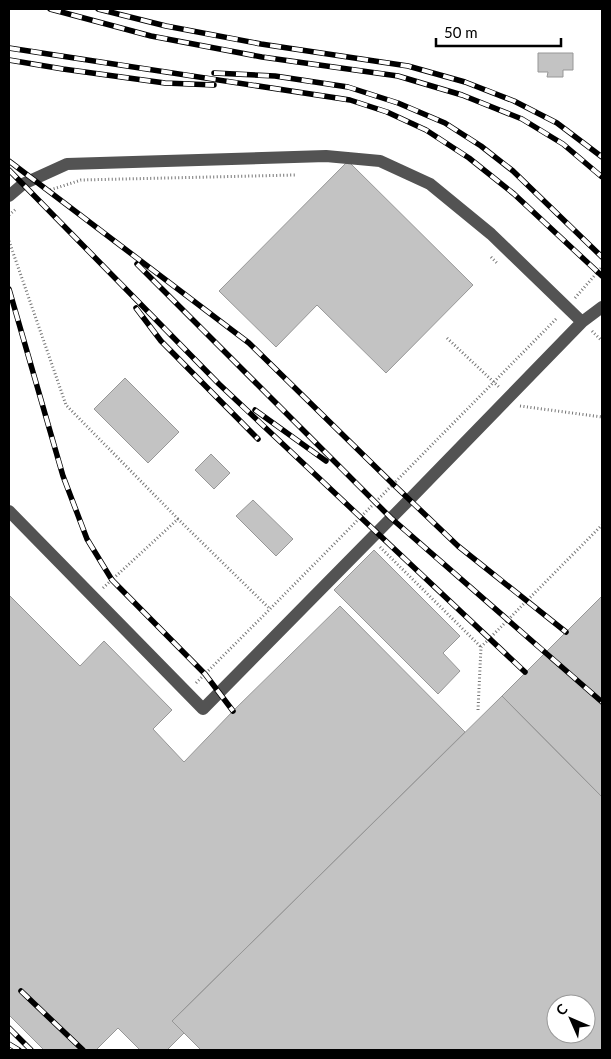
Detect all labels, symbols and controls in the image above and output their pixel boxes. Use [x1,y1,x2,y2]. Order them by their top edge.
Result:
scale bar [436,15,561,47]
text: 50 m [444,23,478,41]
north arrow [546,994,596,1044]
text: С [552,1000,571,1019]

